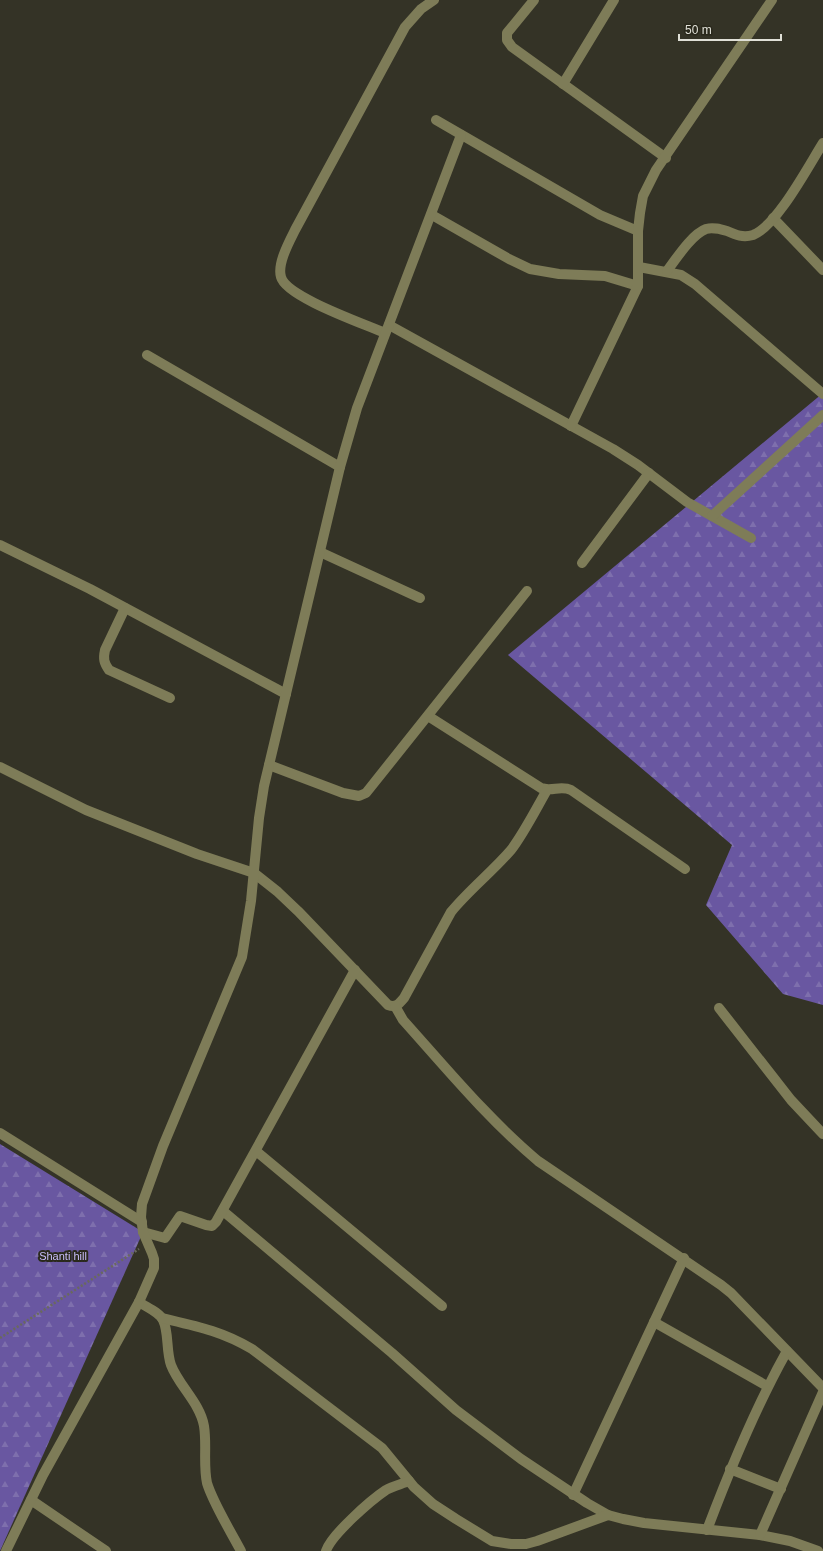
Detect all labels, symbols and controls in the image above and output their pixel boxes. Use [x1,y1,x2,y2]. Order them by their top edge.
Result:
scale bar [679,16,781,42]
text: 50 m [685,23,712,37]
park label: Shanti hill [39,1250,87,1262]

